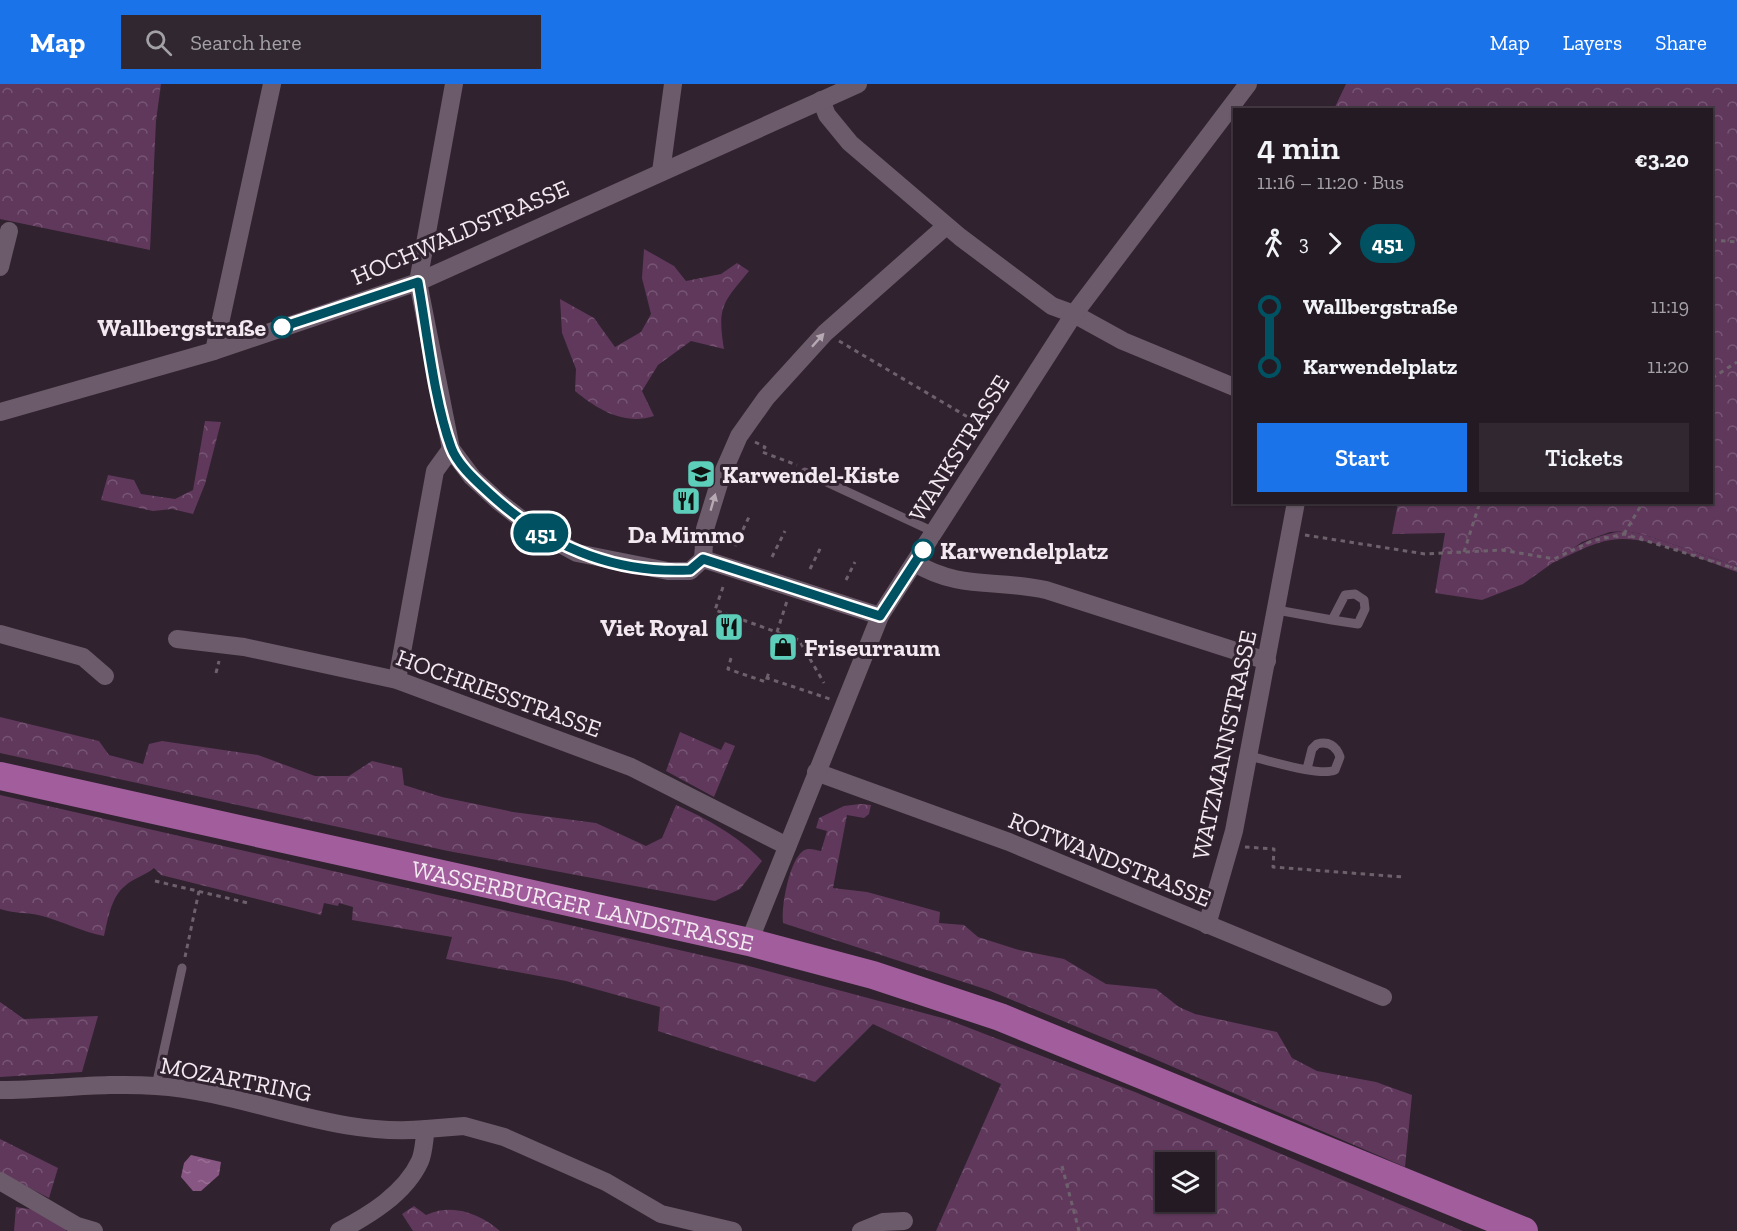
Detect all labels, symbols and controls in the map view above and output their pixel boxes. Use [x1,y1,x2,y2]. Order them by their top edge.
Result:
search box [121,15,541,69]
text: Map [30,26,85,59]
icon: search [142,26,175,59]
text: Search here [190,29,302,56]
text: Map [1490,30,1530,55]
text: Layers [1563,30,1622,55]
text: Share [1655,30,1707,55]
text: 4 min [1257,128,1340,167]
text: €3.20 [1635,146,1689,173]
text: 11:16 – 11:20 · Bus [1257,170,1404,194]
street label: HOCHWALDSTRASSE [347,173,573,291]
icon: walk [1257,227,1290,260]
icon: forward [1318,227,1351,260]
text: 3 [1299,231,1309,255]
text: 451 [1372,231,1403,256]
text: Wallbergstraße [1303,293,1458,320]
text: 11:19 [1651,294,1689,318]
place label: Wallbergstraße [97,313,266,342]
marker: Wallbergstraße [271,316,293,338]
one-way arrow [811,333,824,348]
text: Karwendelplatz [1303,353,1457,380]
text: 11:20 [1647,354,1689,378]
street label: WANKSTRASSE [902,369,1016,527]
button: Start [1257,423,1467,492]
button: Tickets [1479,423,1689,492]
school or university icon: Karwendel-Kiste [685,458,717,490]
place label: Karwendel-Kiste [722,460,900,489]
restaurant icon: Da Mimmo [670,485,702,517]
one-way arrow [709,493,718,511]
line badge: 451 [506,514,576,552]
place label: Da Mimmo [628,520,745,549]
text: 451 [525,521,557,546]
place label: Karwendelplatz [940,536,1108,565]
marker: Karwendelplatz [912,539,934,561]
restaurant icon: Viet Royal [713,611,745,643]
place label: Viet Royal [600,613,708,642]
street label: WATZMANNSTRASSE [1186,628,1262,862]
shop icon: Friseurraum [767,631,799,663]
place label: Friseurraum [804,633,940,662]
street label: HOCHRIESSTRASSE [392,642,606,744]
street label: ROTWANDSTRASSE [1005,805,1215,913]
street label: WASSERBURGER LANDSTRASSE [409,853,757,957]
street label: MOZARTRING [158,1050,314,1108]
map controls [1155,1152,1215,1212]
button: layers [1155,1152,1215,1212]

